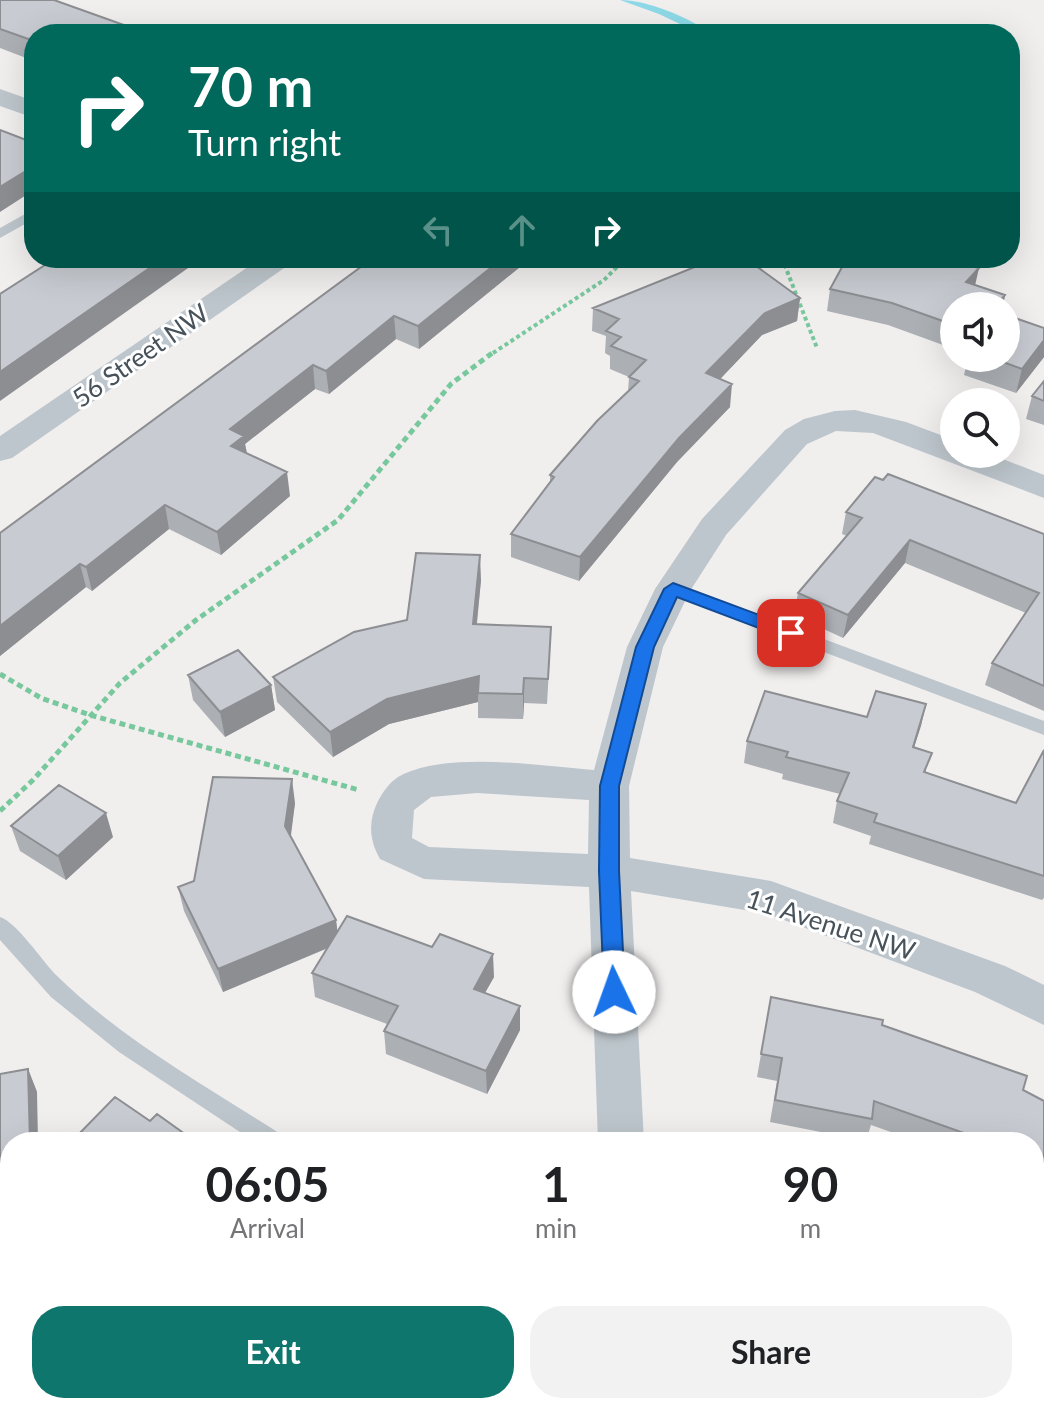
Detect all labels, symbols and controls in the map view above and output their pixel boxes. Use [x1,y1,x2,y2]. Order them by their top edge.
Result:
text: 70 m [188,52,313,119]
icon: right [56,56,160,160]
text: Turn right [188,120,341,164]
icon: left [416,208,460,252]
icon: ahead [500,208,544,252]
icon: right [584,208,628,252]
map controls [940,292,1020,468]
button: sound [940,292,1020,372]
street label: 56 Street NW [66,296,214,414]
button: search [940,388,1020,468]
pin [757,599,825,667]
icon: arrive [769,611,813,655]
street label: 11 Avenue NW [743,882,919,966]
position arrow [572,950,656,1034]
text: 06:05 [206,1155,329,1212]
text: 1 [542,1155,570,1212]
text: 90 [783,1155,838,1212]
text: Arrival [230,1212,305,1244]
text: min [535,1212,577,1244]
text: m [800,1212,821,1244]
button: Exit [32,1306,514,1398]
button: Share [530,1306,1012,1398]

